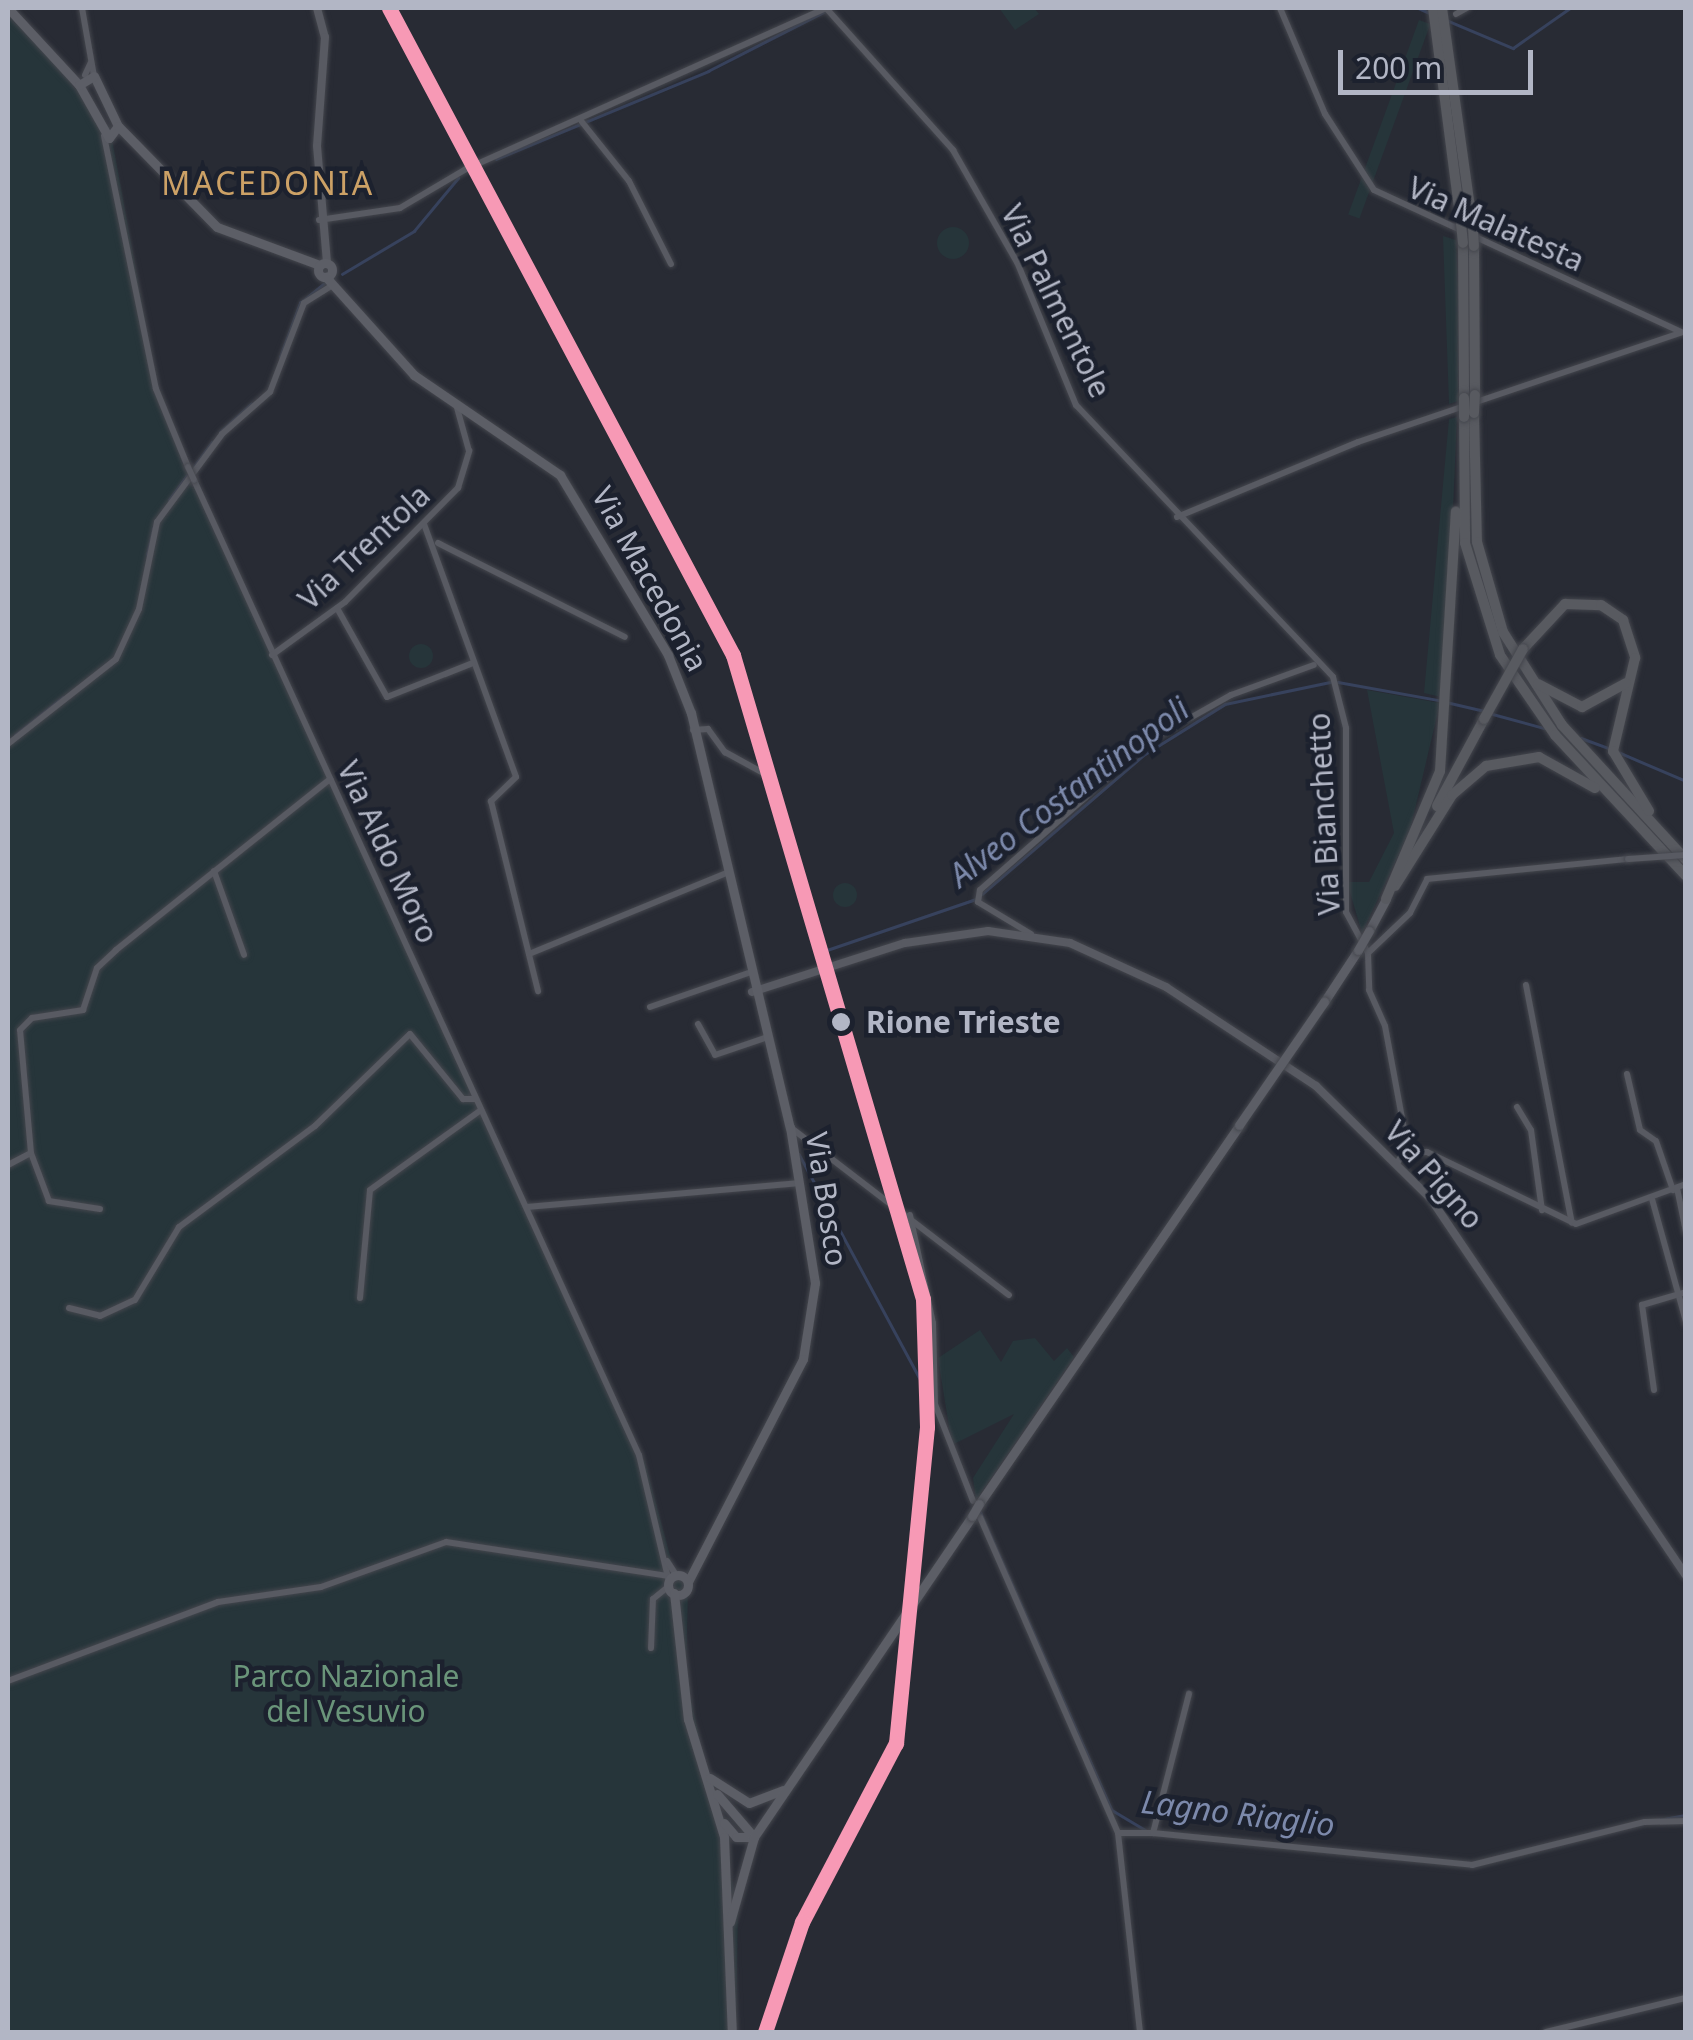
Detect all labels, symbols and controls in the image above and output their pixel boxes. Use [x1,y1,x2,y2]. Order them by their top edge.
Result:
scale bar [1343,30,1538,92]
text: 200 m [1355,47,1442,88]
district label: MACEDONIA [161,164,375,202]
street label: Via Malatesta [1402,169,1590,279]
street label: Via Palmentole [994,199,1118,403]
street label: Via Trentola [291,477,437,617]
street label: Via Macedonia [584,480,716,678]
water label: Alveo Costantinopoli [942,689,1196,895]
street label: Via Bianchetto [1301,712,1347,916]
street label: Via Aldo Moro [330,755,446,949]
place label: Rione Trieste [866,1004,1061,1040]
marker: Rione Trieste [825,1006,857,1038]
street label: Via Pigno [1377,1114,1491,1236]
street label: Via Bosco [799,1130,855,1268]
park label: Parco Nazionale del Vesuvio [233,1658,459,1728]
water label: Lagno Riaglio [1139,1782,1337,1844]

